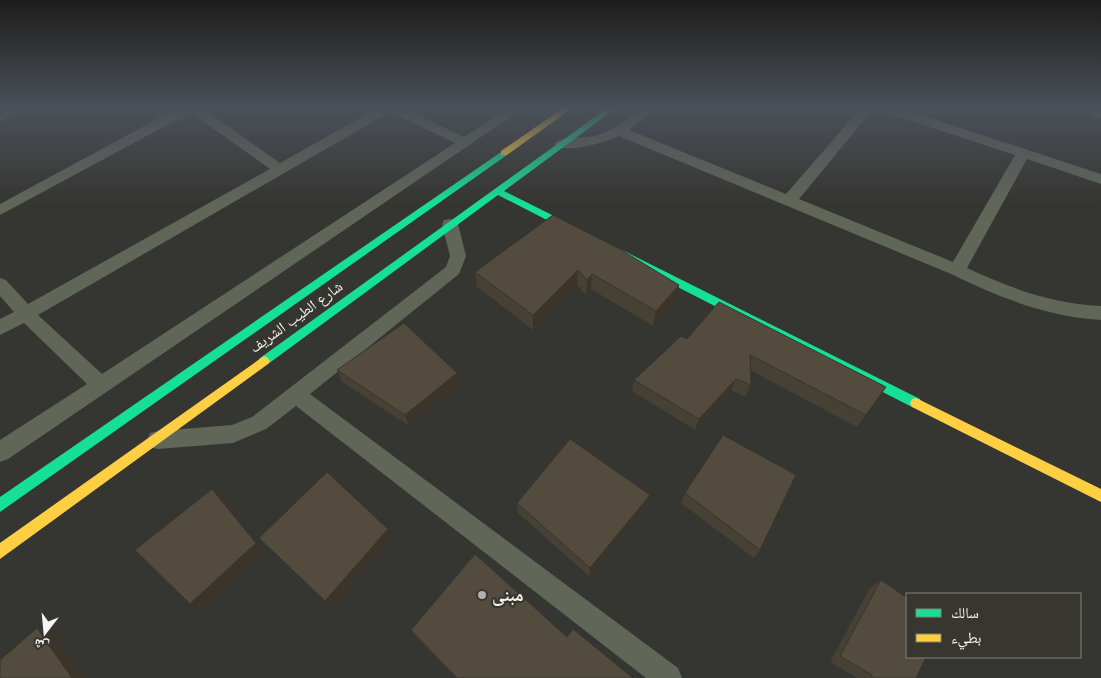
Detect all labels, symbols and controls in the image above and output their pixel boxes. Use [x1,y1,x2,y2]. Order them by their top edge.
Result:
street label: شارع الطيب الشريف [245,276,347,358]
place label: مبنى [492,583,523,606]
marker: مبنى [476,589,488,601]
legend [906,593,1081,658]
text: سالك [951,603,979,622]
north arrow [20,608,70,658]
text: بطيء [951,628,981,650]
text: ش [32,635,51,656]

